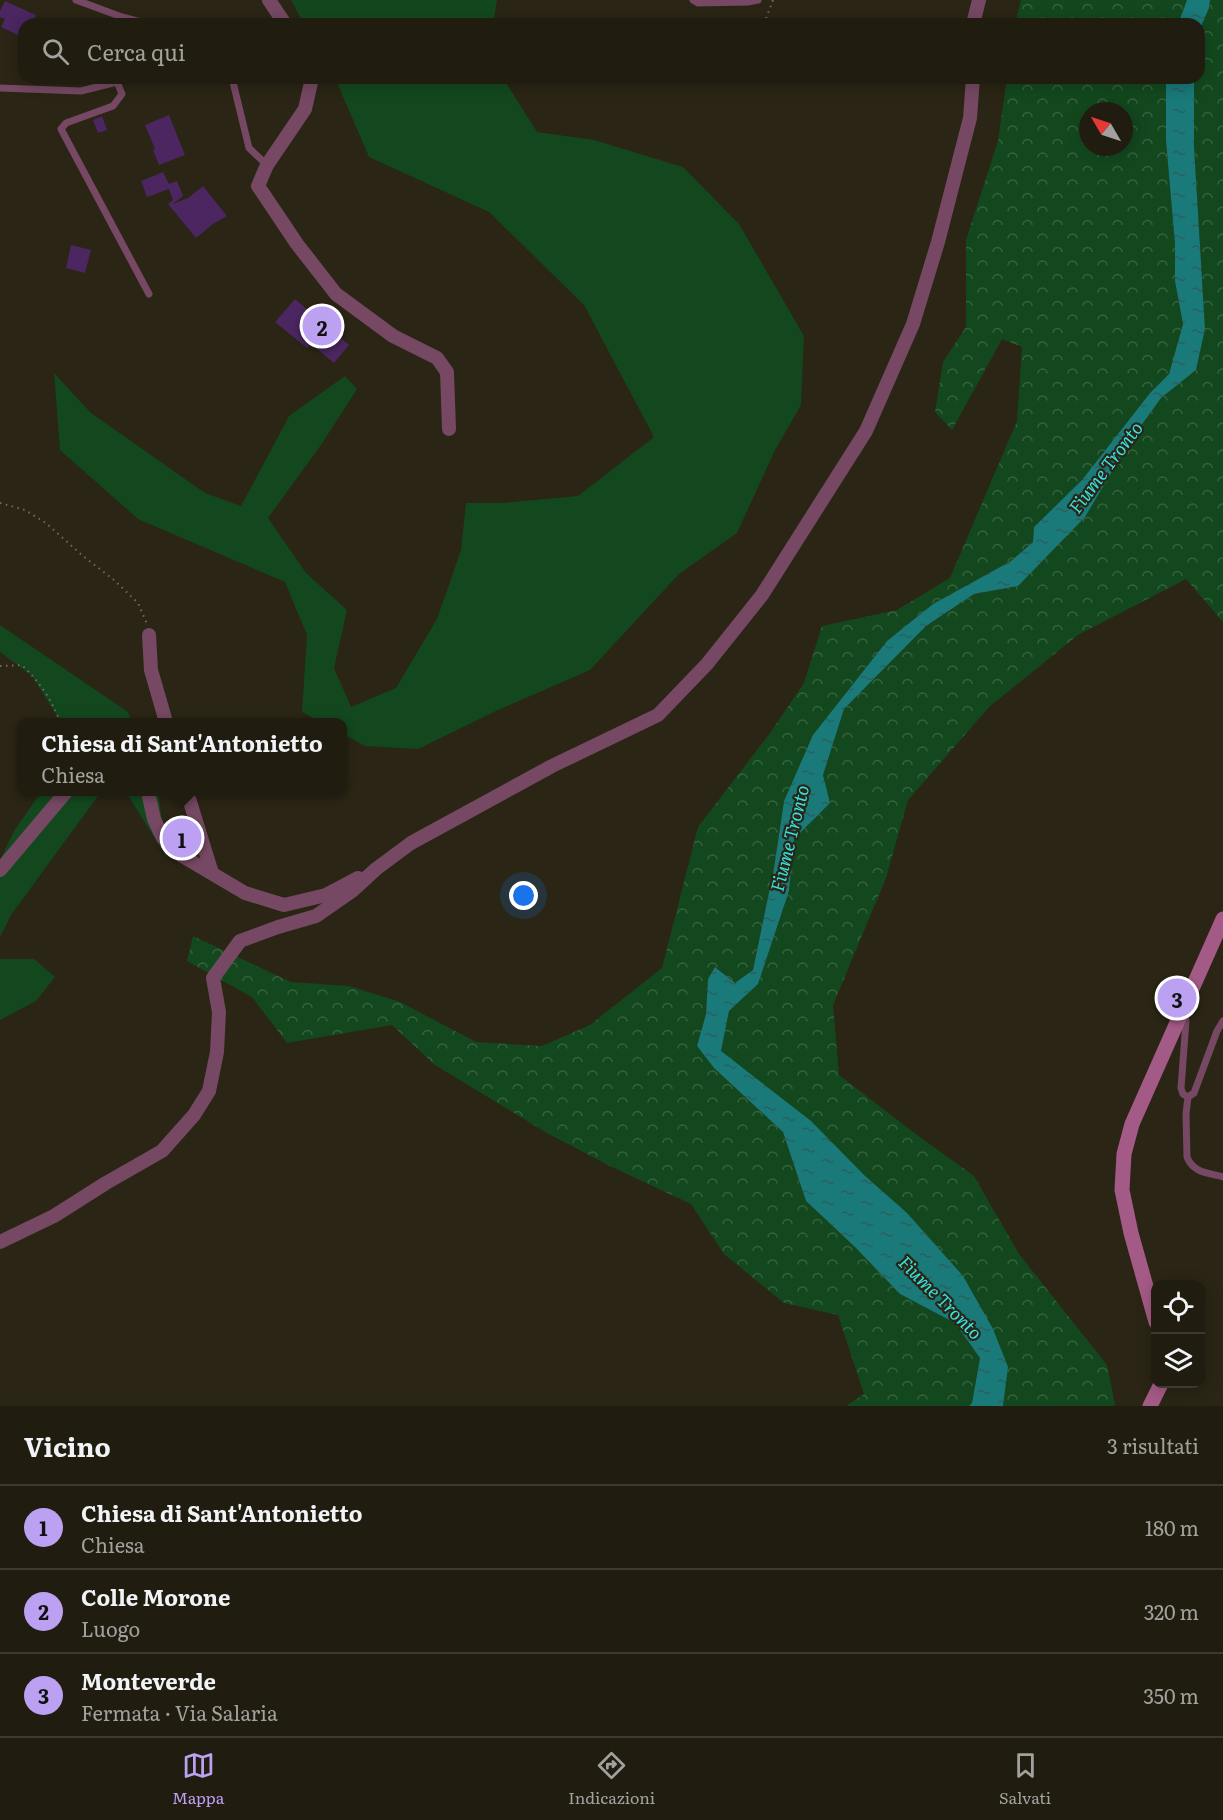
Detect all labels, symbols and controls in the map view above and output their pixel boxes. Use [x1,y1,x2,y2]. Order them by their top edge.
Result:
search box [18,18,1205,84]
icon: search [39,35,72,68]
text: Cerca qui [87,35,185,68]
north arrow [1079,102,1133,156]
pin: 2 [302,304,342,348]
water label: Fiume Tronto [1061,415,1149,519]
popup [17,718,347,796]
text: Chiesa di Sant'Antonietto [41,726,323,759]
text: Chiesa [41,759,105,789]
water label: Fiume Tronto [763,782,815,894]
pin: 1 [162,816,201,860]
your location [509,881,538,910]
pin: 3 [1158,976,1196,1020]
water label: Fiume Tronto [893,1249,989,1345]
map controls [1151,1280,1205,1388]
button: locate [1151,1280,1205,1334]
button: layers [1151,1334,1205,1388]
text: Vicino [24,1426,111,1465]
text: 3 risultati [1107,1430,1199,1460]
text: Chiesa di Sant'Antonietto [81,1496,362,1529]
text: 1 [39,1512,48,1542]
text: 180 m [1145,1512,1199,1542]
text: Chiesa [81,1529,145,1559]
text: Colle Morone [81,1580,230,1613]
text: 2 [38,1596,49,1626]
text: 320 m [1144,1596,1199,1626]
text: Luogo [81,1613,140,1643]
text: Monteverde [81,1664,216,1697]
text: 3 [38,1680,49,1710]
text: 350 m [1143,1680,1199,1710]
text: Fermata · Via Salaria [81,1697,278,1727]
tab: Mappa [172,1749,224,1809]
tab: Indicazioni [568,1749,655,1809]
tab: Salvati [999,1749,1051,1809]

